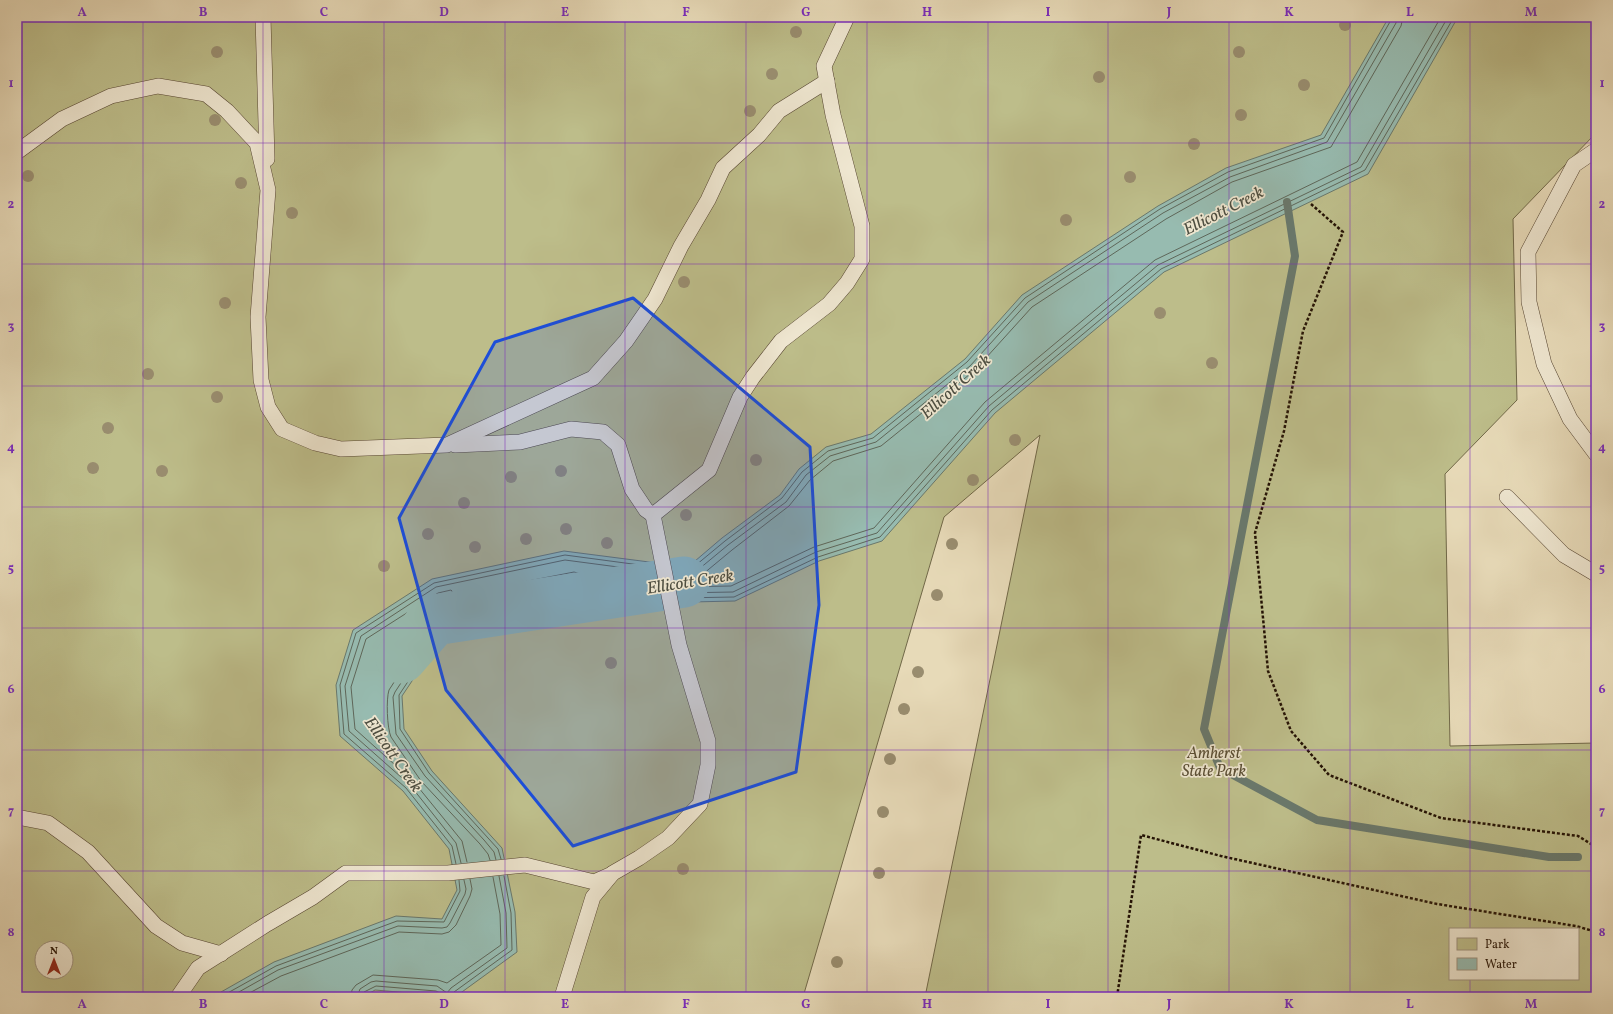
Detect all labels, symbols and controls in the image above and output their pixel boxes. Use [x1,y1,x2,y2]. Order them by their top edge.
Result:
text: A [77,4,87,22]
text: B [199,4,208,22]
text: C [320,4,328,22]
text: D [439,4,449,22]
text: E [561,4,569,22]
text: F [682,4,690,22]
text: G [801,4,811,22]
text: H [922,4,932,22]
text: I [1046,4,1051,22]
text: J [1166,4,1172,22]
text: K [1284,4,1294,22]
text: L [1406,4,1414,22]
text: M [1525,4,1538,22]
text: 1 [8,75,14,93]
text: 1 [1599,75,1605,93]
water label: Ellicott Creek [1179,181,1268,241]
text: 2 [8,196,15,214]
text: 2 [1599,196,1606,214]
text: 3 [8,318,15,336]
text: 3 [1599,318,1606,336]
water label: Ellicott Creek [916,349,996,425]
text: 4 [7,439,15,457]
text: 4 [1598,439,1606,457]
text: 5 [8,560,14,578]
text: 5 [1599,560,1605,578]
water label: Ellicott Creek [645,564,735,601]
text: 6 [7,681,15,699]
text: 6 [1598,681,1606,699]
water label: Ellicott Creek [358,712,427,797]
park label: Amherst State Park [1182,743,1247,783]
text: 7 [8,803,14,821]
text: 7 [1599,803,1605,821]
text: 8 [7,924,15,942]
text: 8 [1598,924,1606,942]
legend [1449,928,1579,980]
text: Park [1485,937,1510,953]
north arrow [34,940,74,980]
text: N [50,944,58,959]
text: Water [1485,957,1517,973]
text: A [77,996,87,1014]
text: B [199,996,208,1014]
text: C [320,996,328,1014]
text: D [439,996,449,1014]
text: E [561,996,569,1014]
text: F [682,996,690,1014]
text: G [801,996,811,1014]
text: H [922,996,932,1014]
text: I [1046,996,1051,1014]
text: J [1166,996,1172,1014]
text: K [1284,996,1294,1014]
text: L [1406,996,1414,1014]
text: M [1525,996,1538,1014]

